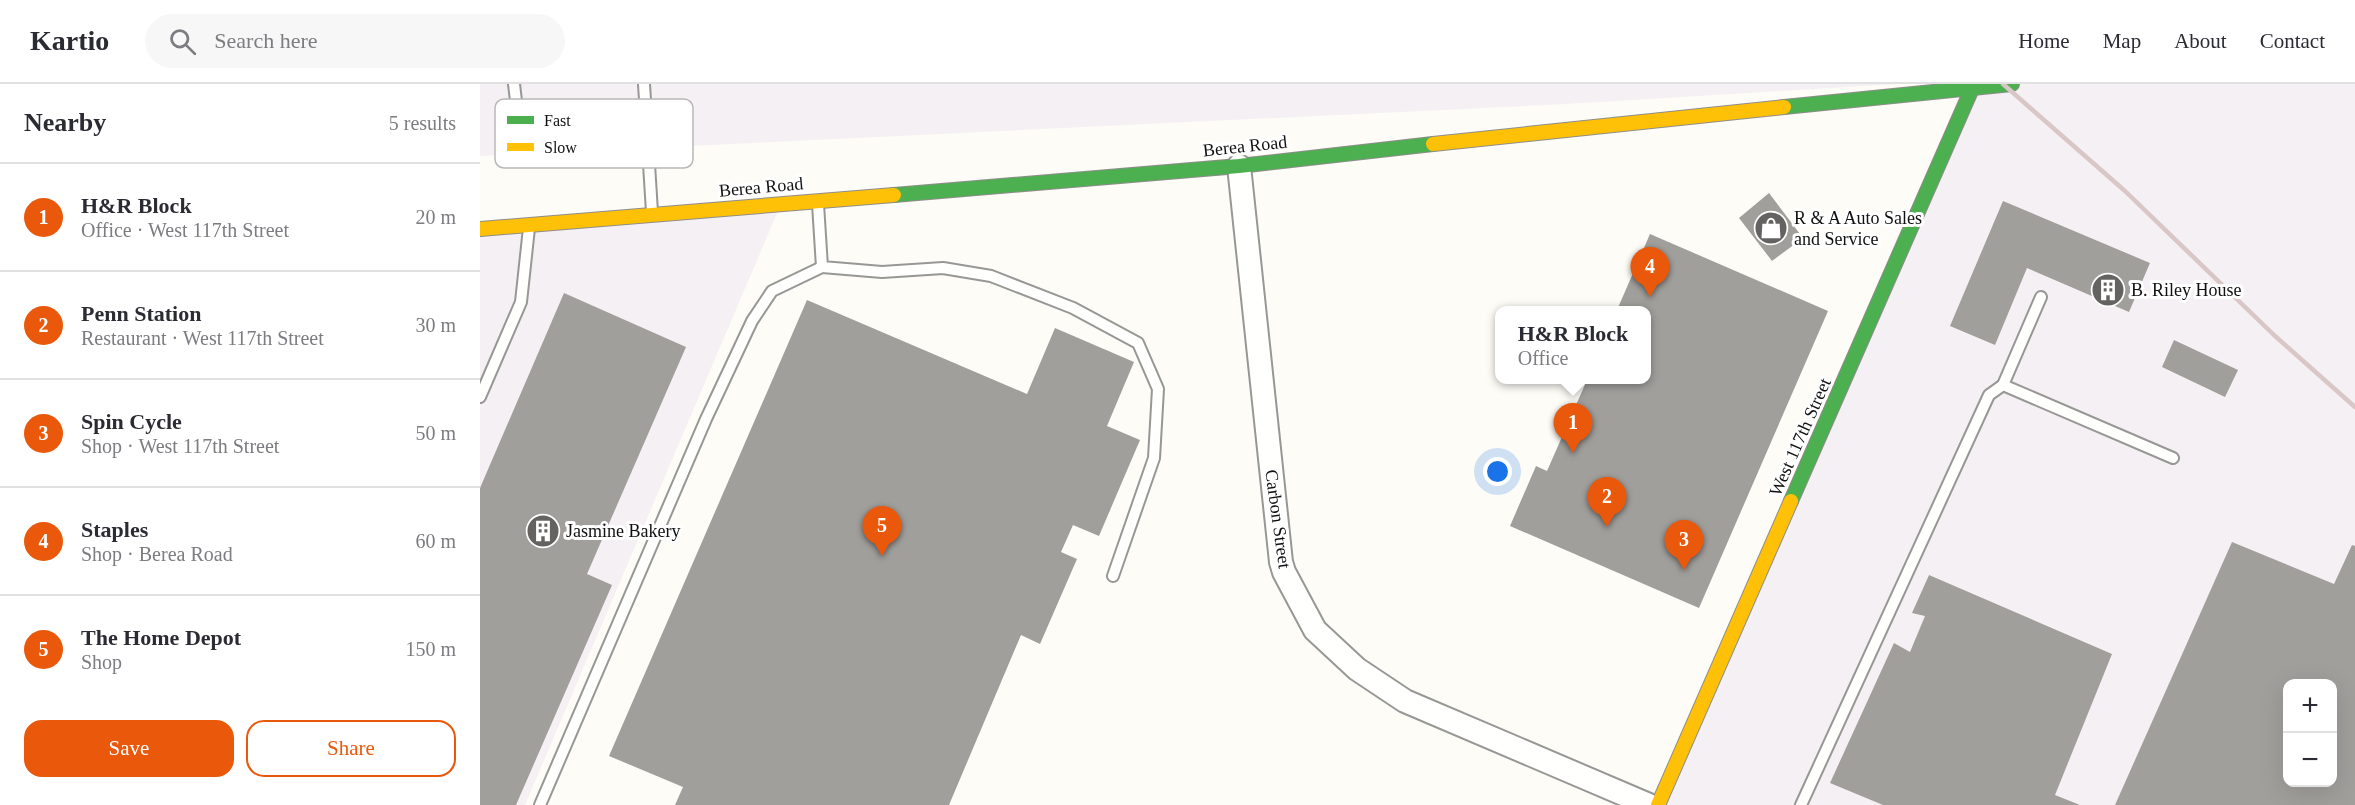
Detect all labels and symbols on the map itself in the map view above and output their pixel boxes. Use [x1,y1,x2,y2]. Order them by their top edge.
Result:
legend [495,99,693,168]
text: Fast [544,112,571,129]
street label: Berea Road [1202,132,1288,160]
text: Slow [544,139,577,156]
street label: Berea Road [718,173,804,201]
place label: R & A Auto Sales and Service [1794,208,1922,249]
shop icon: R & A Auto Sales and Service [1753,210,1789,246]
pin: 4 [1630,248,1670,297]
building icon: B. Riley House [2090,272,2126,308]
place label: B. Riley House [2131,280,2242,300]
street label: West 117th Street [1765,375,1835,499]
pin: 1 [1554,404,1592,453]
your location [1483,457,1512,486]
street label: Carbon Street [1261,468,1295,570]
pin: 2 [1588,478,1626,527]
pin: 5 [862,506,902,556]
building icon: Jasmine Bakery [525,513,561,549]
pin: 3 [1664,520,1704,570]
place label: Jasmine Bakery [566,521,680,541]

